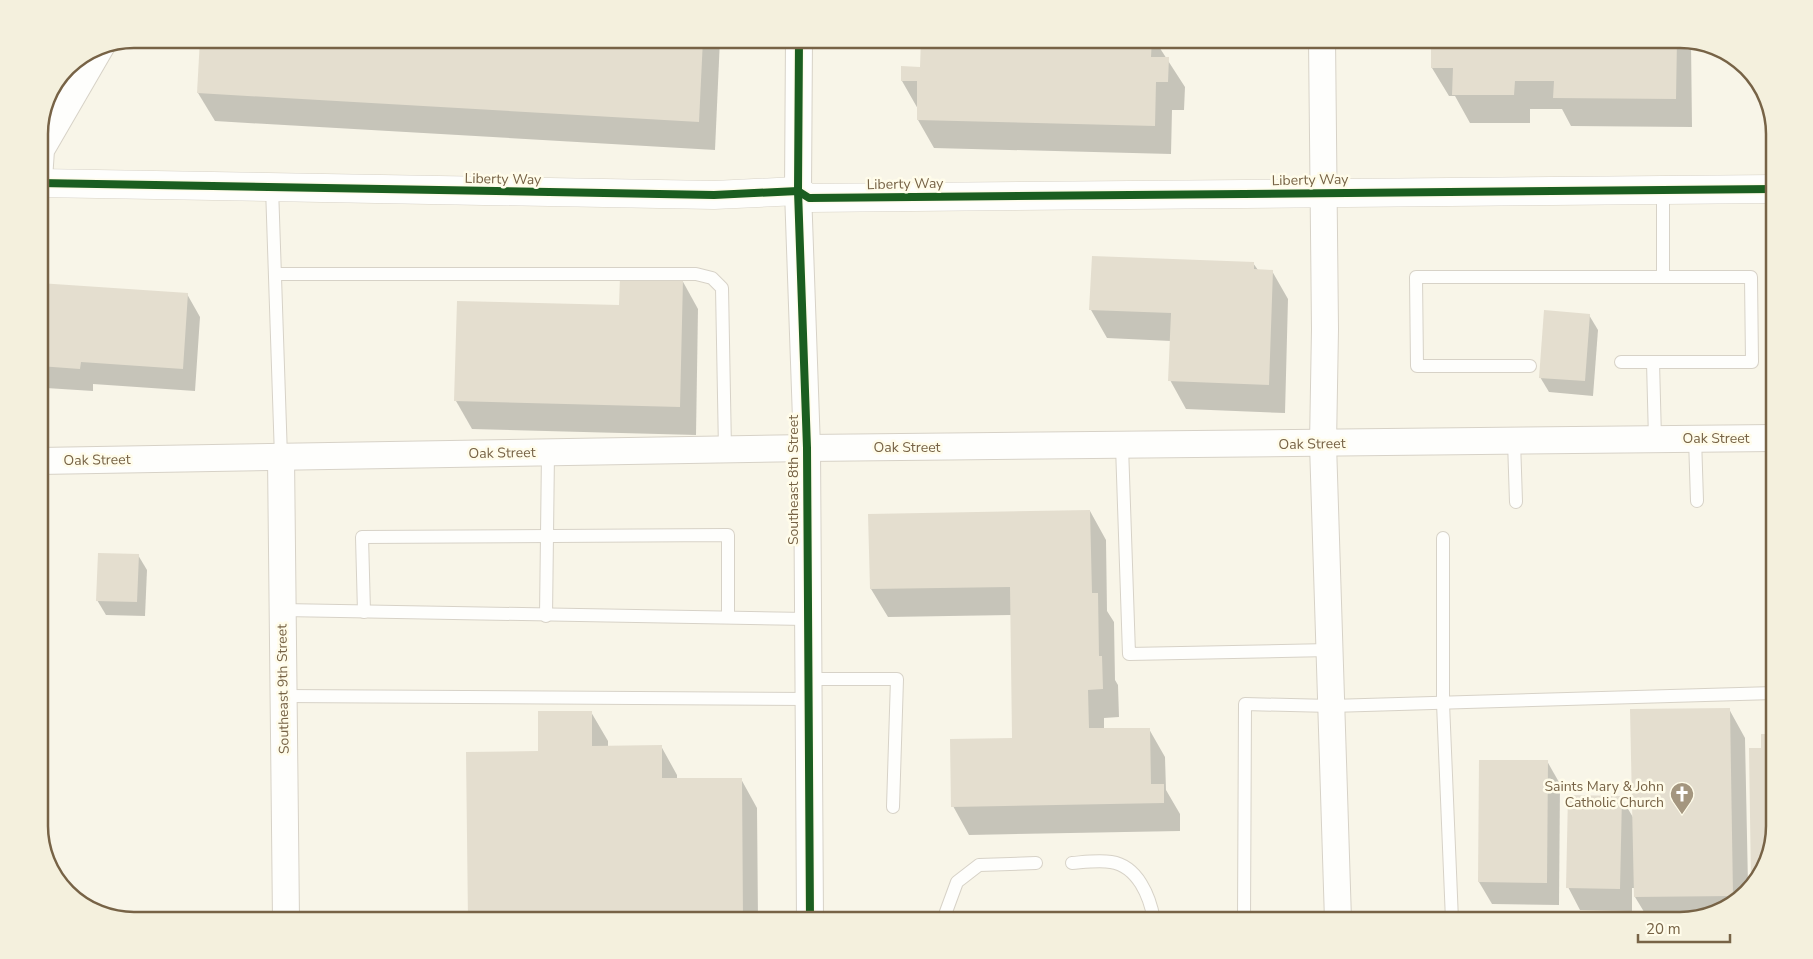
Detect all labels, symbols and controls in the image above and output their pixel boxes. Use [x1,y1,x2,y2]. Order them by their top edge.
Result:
street label: Liberty Way [464,169,542,189]
street label: Liberty Way [1271,170,1349,190]
street label: Liberty Way [866,174,944,194]
street label: Southeast 8th Street [784,415,803,545]
street label: Oak Street [1683,429,1750,448]
street label: Oak Street [1278,434,1346,454]
street label: Oak Street [874,438,941,457]
street label: Oak Street [468,443,536,463]
street label: Oak Street [63,450,131,470]
street label: Southeast 9th Street [272,624,294,754]
place label: Saints Mary & John Catholic Church [1544,777,1664,812]
church icon: Saints Mary & John Catholic Church [1669,781,1695,815]
scale bar [1638,912,1730,944]
text: 20 m [1646,919,1681,939]

